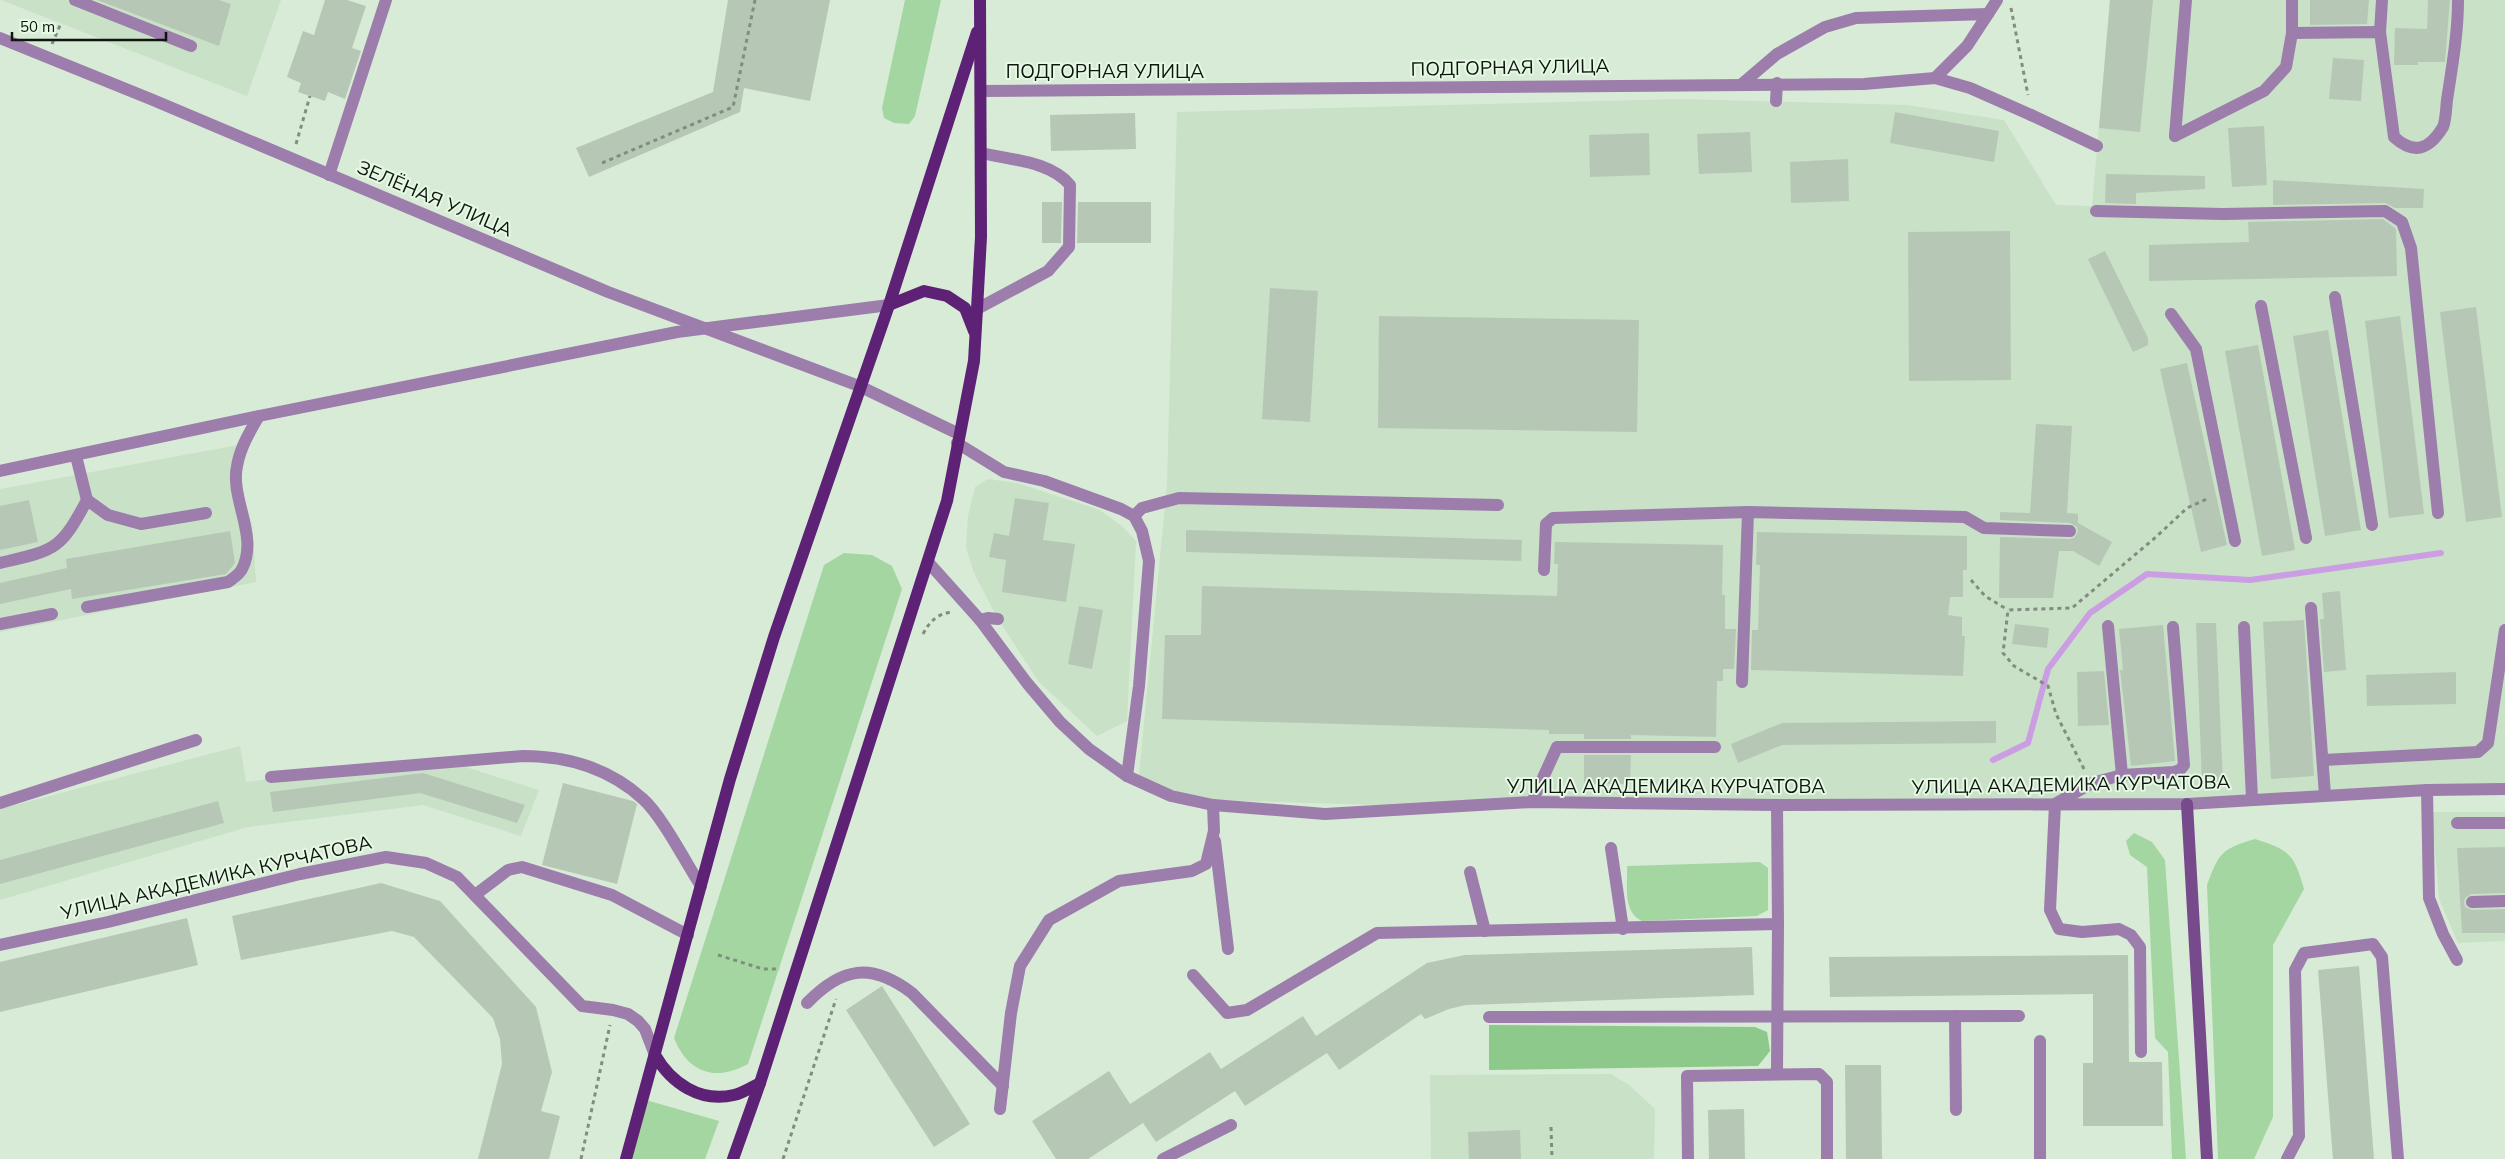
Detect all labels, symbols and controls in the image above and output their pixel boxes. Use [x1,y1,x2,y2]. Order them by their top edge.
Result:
scale bar [12,10,166,42]
text: 50 m [20,17,55,36]
street label: ПОДГОРНАЯ УЛИЦА [1411,53,1609,81]
street label: ПОДГОРНАЯ УЛИЦА [1006,59,1204,83]
street label: ЗЕЛЁНАЯ УЛИЦА [354,154,516,242]
street label: УЛИЦА АКАДЕМИКА КУРЧАТОВА [1911,769,2230,799]
street label: УЛИЦА АКАДЕМИКА КУРЧАТОВА [1506,774,1825,798]
street label: УЛИЦА АКАДЕМИКА КУРЧАТОВА [57,829,374,925]

